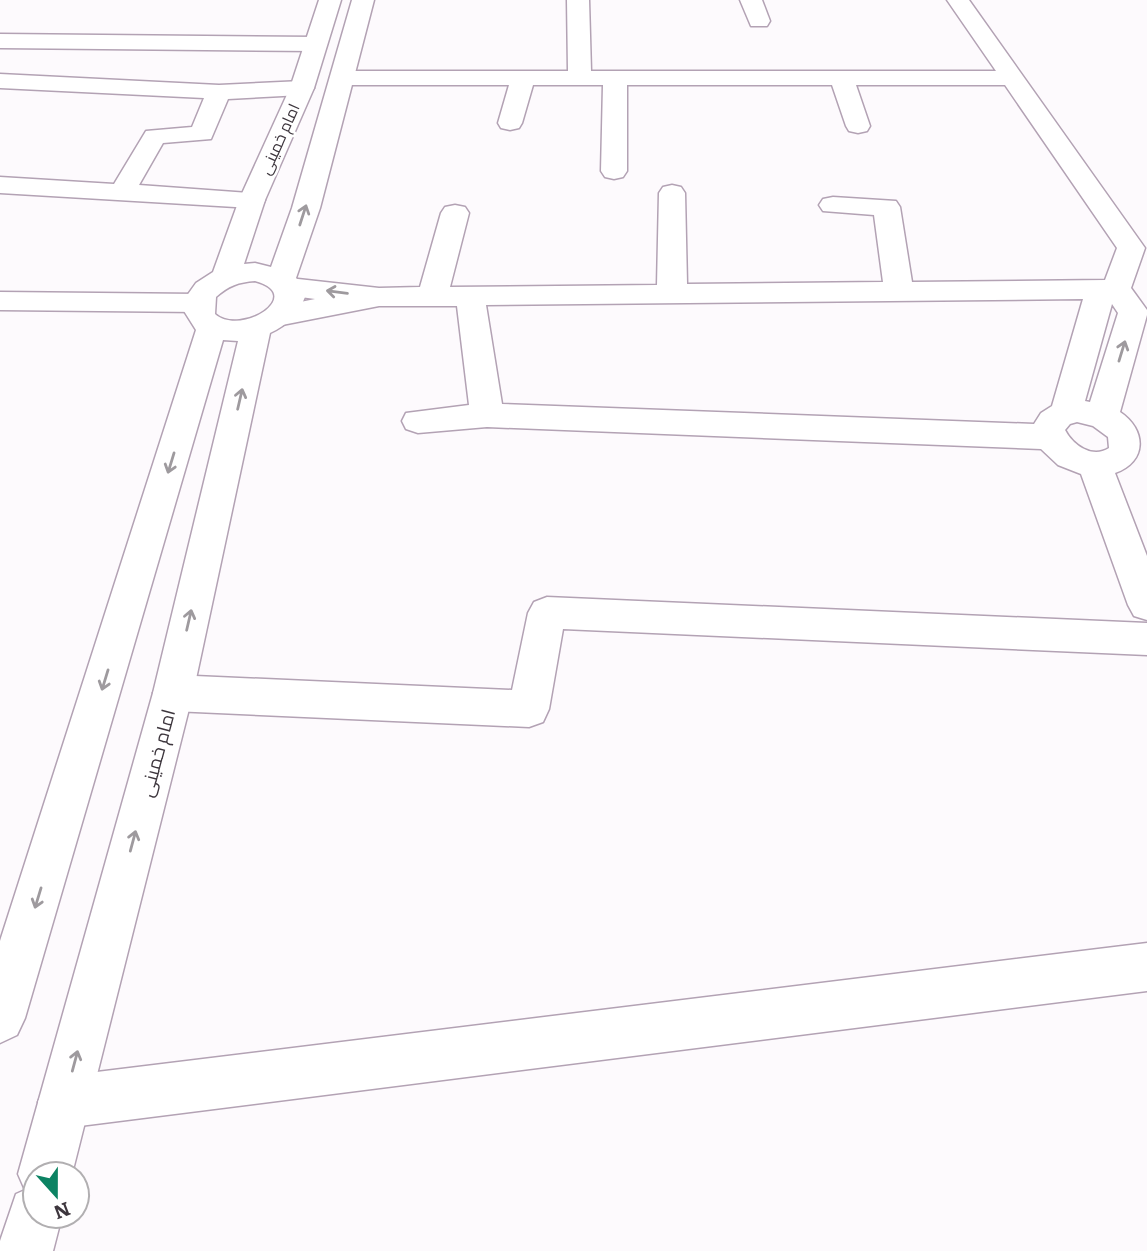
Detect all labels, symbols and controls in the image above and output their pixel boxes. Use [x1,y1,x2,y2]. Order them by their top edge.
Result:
street label: امام خمینی [252,99,305,178]
one-way arrow [298,204,311,226]
one-way arrow [326,286,349,299]
one-way arrow [1116,340,1129,362]
one-way arrow [234,388,247,410]
one-way arrow [164,451,176,473]
one-way arrow [183,609,197,632]
one-way arrow [97,669,110,691]
street label: امام خمینی [131,706,182,800]
one-way arrow [127,830,140,852]
one-way arrow [31,886,43,908]
one-way arrow [69,1050,82,1072]
north arrow [21,1160,91,1230]
text: N [50,1196,75,1228]

